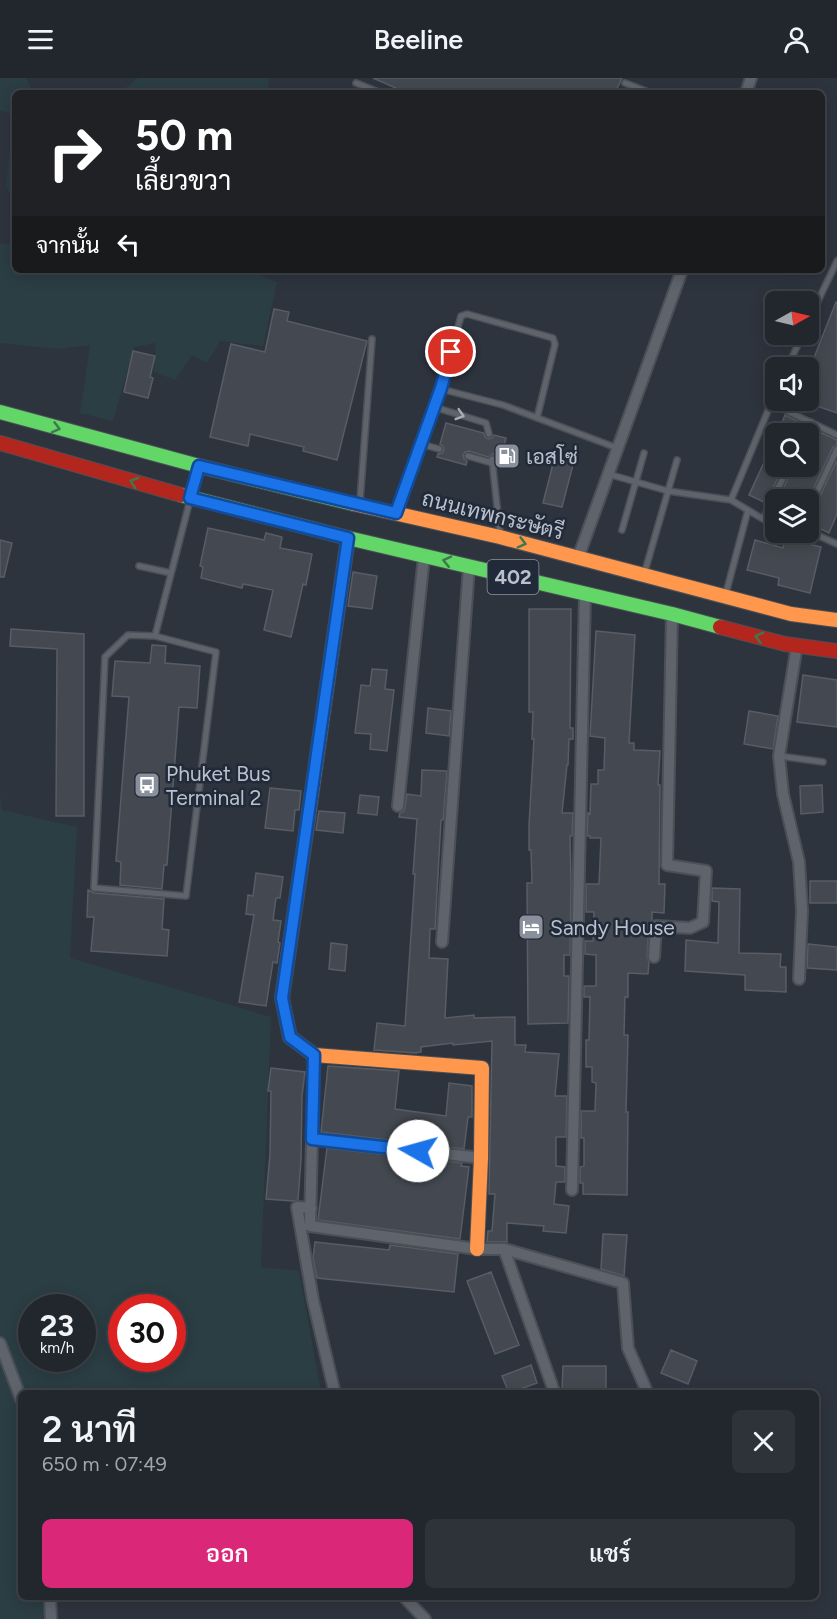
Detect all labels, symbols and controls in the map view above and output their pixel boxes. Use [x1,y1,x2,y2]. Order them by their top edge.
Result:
icon: menu [24,23,57,56]
text: Beeline [374,23,463,56]
icon: person [780,23,813,56]
text: 50 m [135,110,233,161]
icon: right [36,114,114,192]
text: เลี้ยวขวา [135,164,231,197]
icon: left [112,228,145,261]
text: จากนั้น [36,232,100,259]
north arrow [765,291,819,345]
map controls [765,291,819,543]
pin [425,326,476,377]
icon: arrive [434,335,467,368]
button: sound [765,357,819,411]
one-way arrow [454,408,465,420]
one-way arrow [51,420,61,433]
button: search [765,423,819,477]
fuel station icon: เอสโซ่ [492,441,522,471]
place label: เอสโซ่ [526,444,578,469]
one-way arrow [129,477,140,489]
street label: ถนนเทพกระษัตรี [420,485,566,545]
button: layers [765,489,819,543]
one-way arrow [516,536,527,548]
one-way arrow [442,556,452,569]
road number: 402 [488,560,538,594]
one-way arrow [754,631,764,644]
place label: Phuket Bus Terminal 2 [166,761,270,810]
bus stop icon: Phuket Bus Terminal 2 [132,770,162,800]
hotel icon: Sandy House [516,912,546,942]
place label: Sandy House [550,915,675,940]
position arrow [386,1119,450,1183]
speed limit sign: 30 [108,1294,186,1372]
text: 23 [40,1307,74,1344]
text: km/h [40,1339,74,1357]
text: 2 นาที [42,1408,137,1451]
button: close [732,1410,795,1473]
text: 650 m · 07:49 [42,1452,167,1476]
button: ออก [42,1519,413,1588]
button: แชร์ [425,1519,795,1588]

